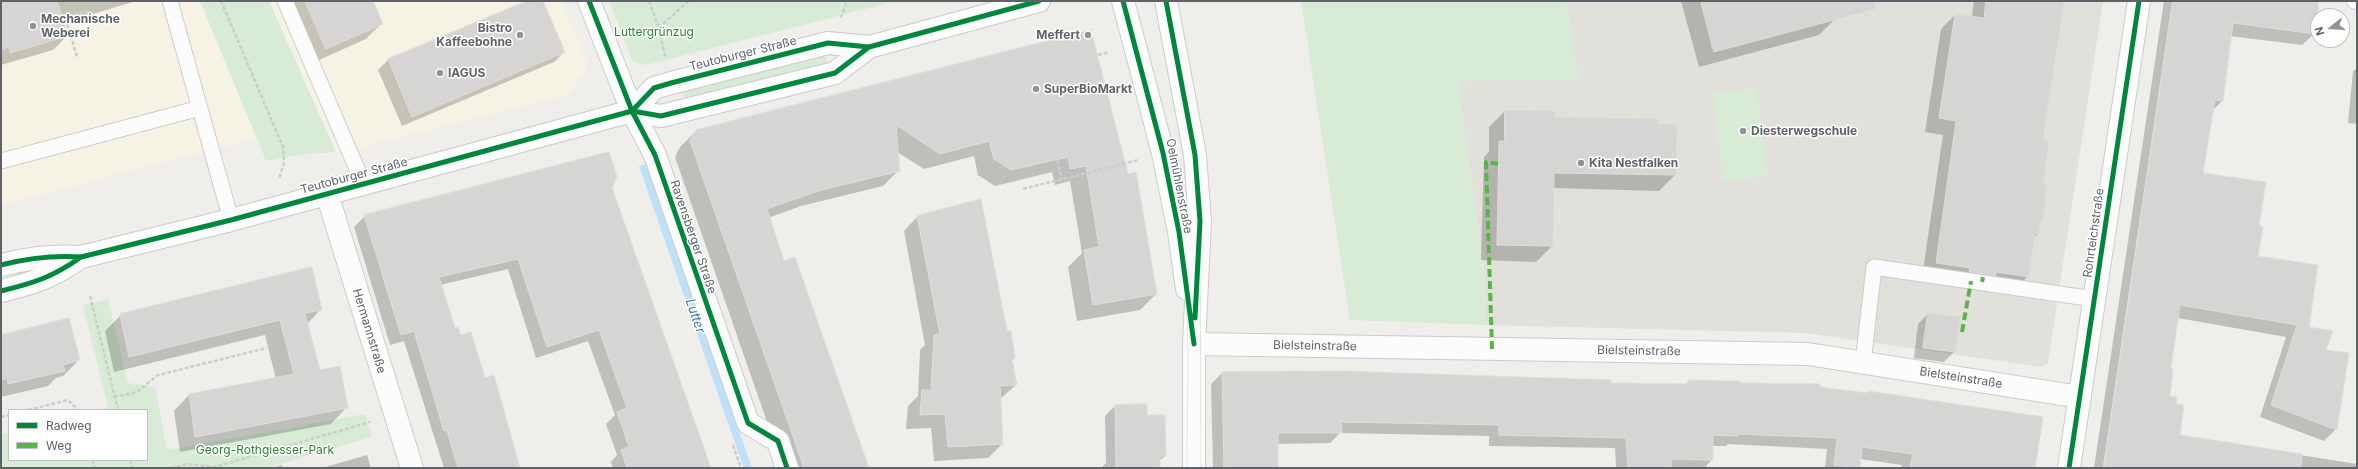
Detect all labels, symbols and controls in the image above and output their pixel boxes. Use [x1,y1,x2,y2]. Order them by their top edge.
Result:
north arrow [2310,8,2350,48]
place label: Mechanische Weberei [41,12,120,40]
marker: Mechanische Weberei [28,21,38,31]
place label: Bistro Kaffeebohne [436,21,512,49]
park label: Luttergrünzug [614,25,694,39]
text: N [2312,25,2327,37]
place label: Meffert [1036,28,1080,42]
marker: Bistro Kaffeebohne [515,30,525,40]
marker: Meffert [1083,30,1093,40]
street label: Teutoburger Straße [688,34,798,74]
place label: IAGUS [448,66,485,80]
marker: IAGUS [435,68,445,78]
place label: SuperBioMarkt [1044,82,1132,96]
marker: SuperBioMarkt [1031,84,1041,94]
place label: Diesterwegschule [1751,124,1857,138]
marker: Diesterwegschule [1738,126,1748,136]
street label: Oelmühlenstraße [1163,137,1195,235]
street label: Teutoburger Straße [299,155,409,197]
place label: Kita Nestfalken [1589,156,1678,170]
marker: Kita Nestfalken [1576,158,1586,168]
street label: Ravensberger Straße [667,178,719,296]
street label: Rohrteichstraße [2081,187,2107,279]
street label: Hermannstraße [349,287,389,375]
water label: Lutter [682,297,708,335]
street label: Bielsteinstraße [1273,338,1357,354]
street label: Bielsteinstraße [1597,343,1681,359]
street label: Bielsteinstraße [1919,364,2003,392]
legend [8,409,148,461]
text: Radweg [46,418,92,433]
text: Weg [46,438,72,453]
park label: Georg-Rothgiesser-Park [196,443,334,457]

